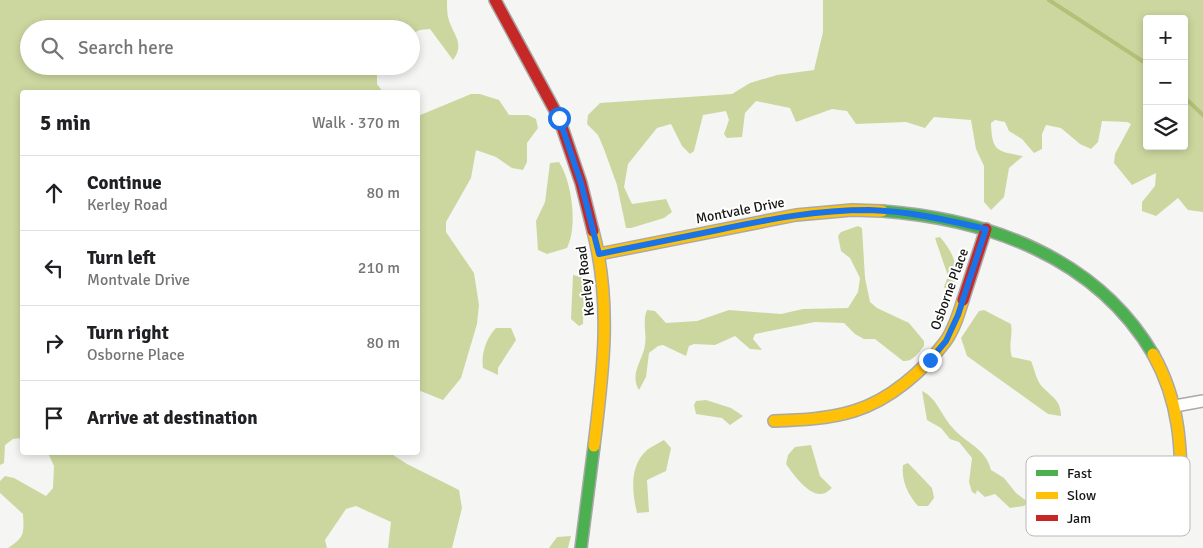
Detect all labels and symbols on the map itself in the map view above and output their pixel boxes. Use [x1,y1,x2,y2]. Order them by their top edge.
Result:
route start [548,107,571,130]
street label: Montvale Drive [694,194,786,227]
street label: Kerley Road [573,245,598,317]
street label: Osborne Place [927,246,972,332]
route end [919,349,942,372]
legend [1026,456,1190,536]
text: Fast [1067,465,1092,482]
text: Slow [1067,487,1096,504]
text: Jam [1067,510,1091,527]

